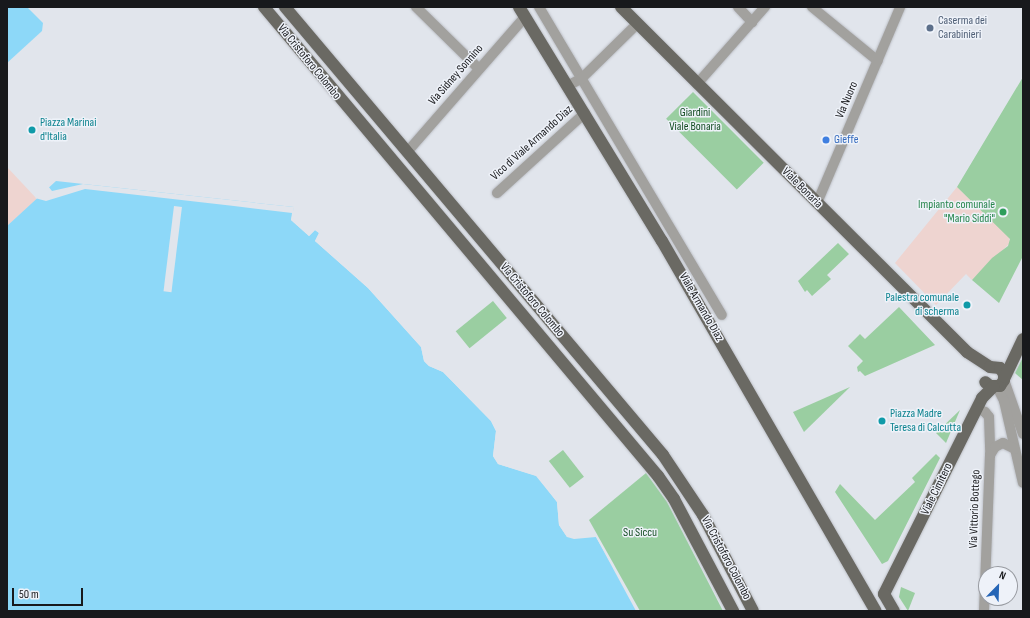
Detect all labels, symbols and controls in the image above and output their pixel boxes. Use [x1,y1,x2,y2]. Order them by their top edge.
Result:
place label: Caserma dei Carabinieri [938,14,987,42]
street label: Via Cristoforo Colombo [274,22,344,102]
marker: Caserma dei Carabinieri [925,23,935,33]
street label: Via Sidney Sonnino [426,42,486,108]
street label: Via Nuoro [833,79,861,121]
street label: Vico di Viale Armando Diaz [488,103,576,183]
park label: Giardini Viale Bonaria [669,106,721,134]
place label: Piazza Marinai d'Italia [40,116,96,144]
marker: Piazza Marinai d'Italia [27,125,37,135]
place label: Gieffe [834,133,859,147]
marker: Gieffe [821,135,831,145]
street label: Viale Bonaria [779,165,825,211]
place label: Impianto comunale "Mario Siddi" [918,198,995,226]
marker: Impianto comunale "Mario Siddi" [998,207,1008,217]
street label: Via Cristoforo Colombo [497,260,567,340]
street label: Viale Armando Diaz [676,270,726,344]
place label: Palestra comunale di scherma [885,291,959,319]
marker: Palestra comunale di scherma [962,300,972,310]
place label: Piazza Madre Teresa di Calcutta [890,407,961,435]
marker: Piazza Madre Teresa di Calcutta [877,416,887,426]
street label: Viale Cimitero [918,461,956,517]
street label: Via Vittorio Bottego [966,469,984,549]
street label: Via Cristoforo Colombo [698,514,754,602]
park label: Su Siccu [623,526,657,540]
north arrow [978,566,1018,606]
text: N [997,568,1008,583]
scale bar [14,580,85,606]
text: 50 m [19,587,39,602]

